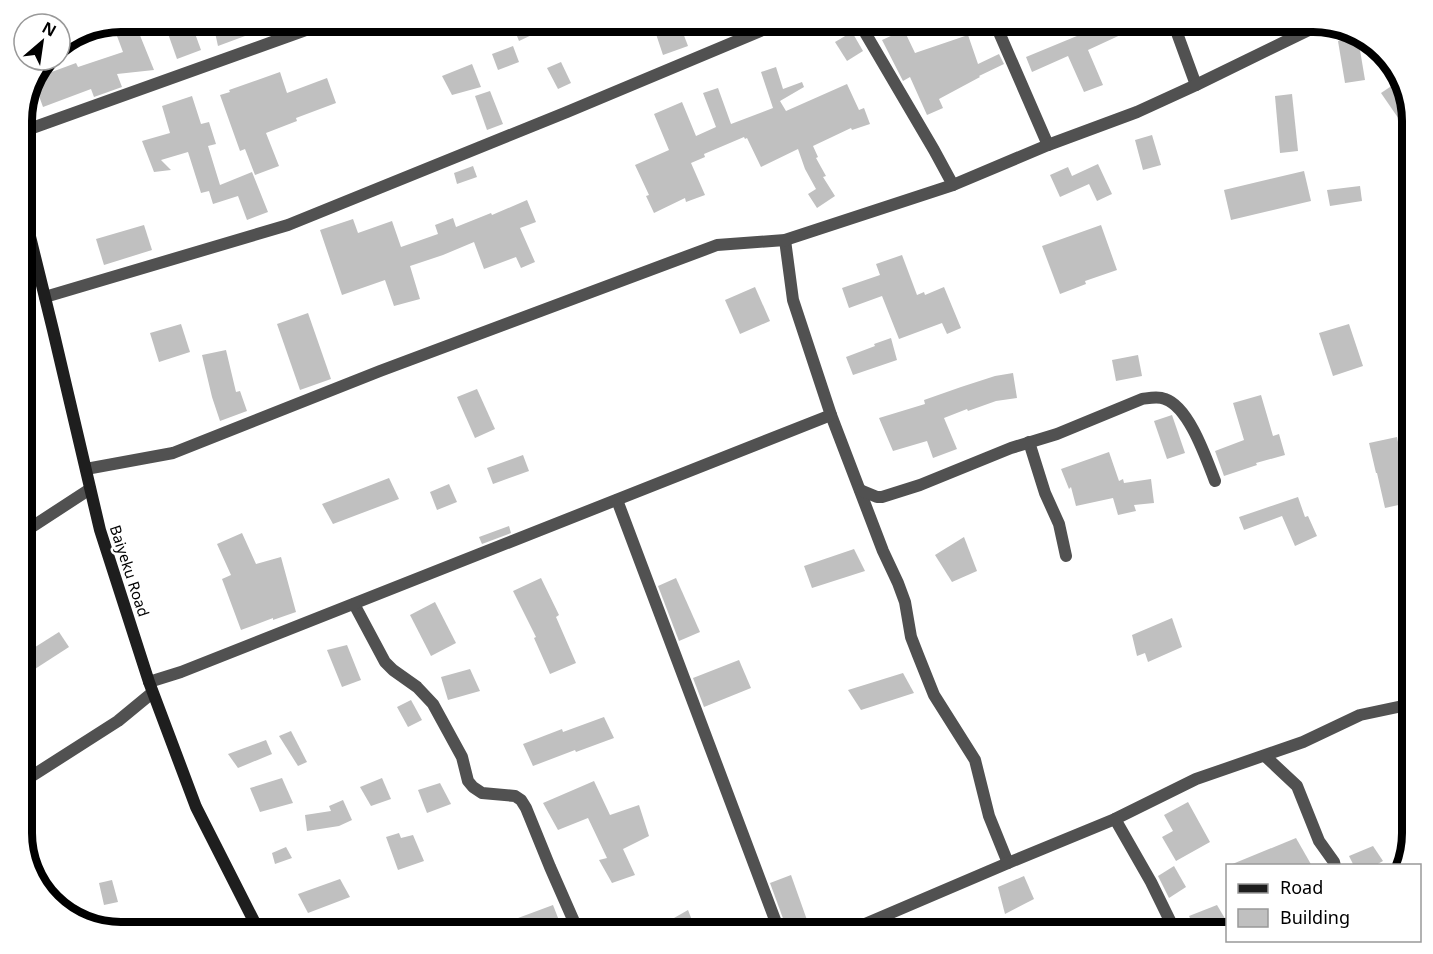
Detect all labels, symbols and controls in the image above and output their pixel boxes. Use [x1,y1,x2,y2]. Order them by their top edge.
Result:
north arrow [12,12,72,72]
text: N [38,16,60,42]
street label: Baiyeku Road [106,522,154,619]
legend [1226,864,1421,942]
text: Road [1280,875,1323,899]
text: Building [1280,905,1350,929]

